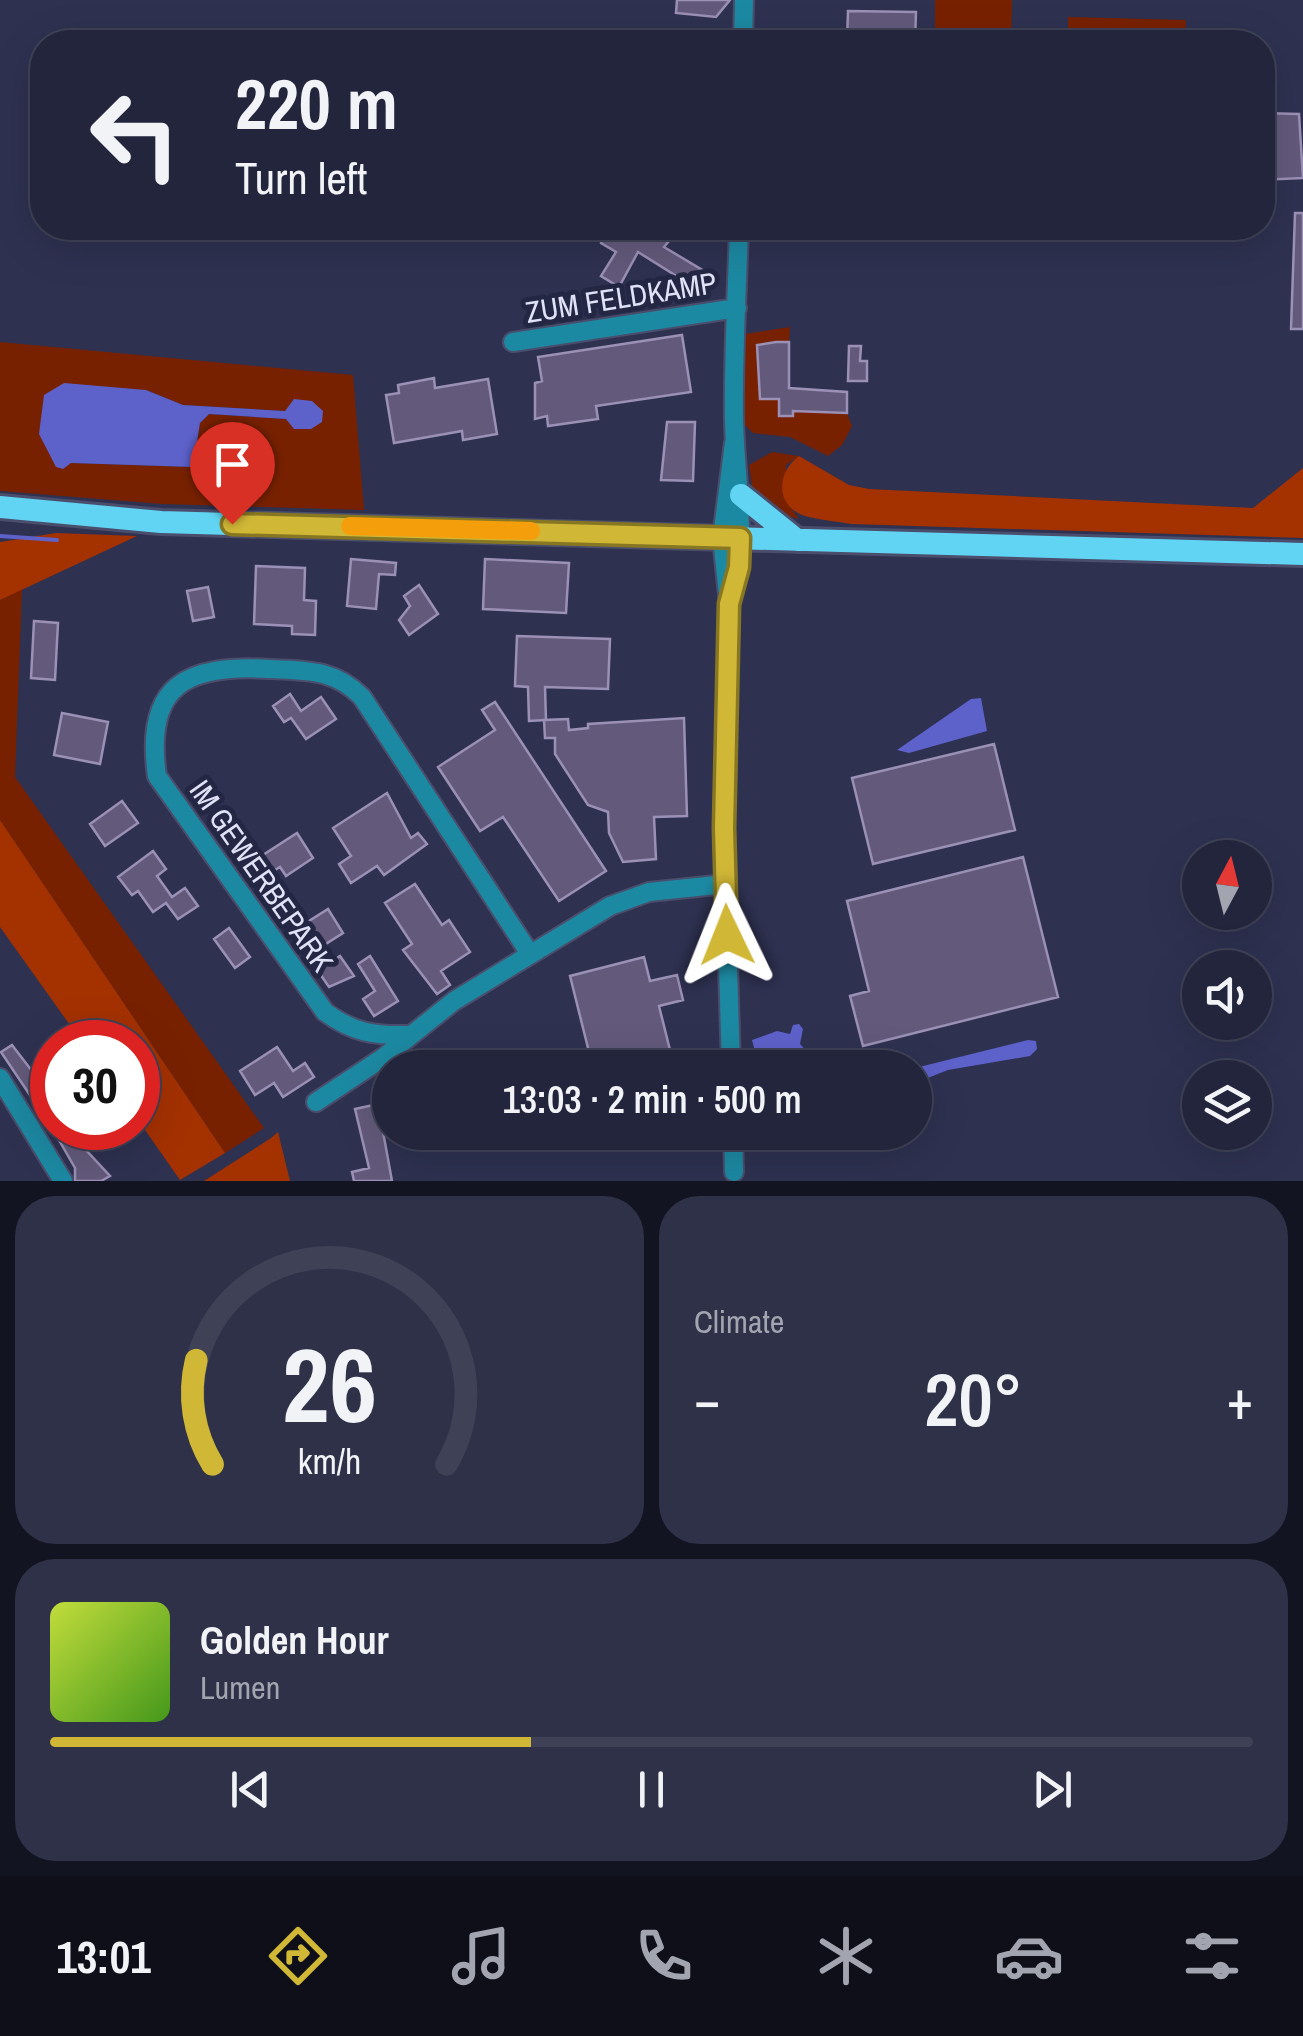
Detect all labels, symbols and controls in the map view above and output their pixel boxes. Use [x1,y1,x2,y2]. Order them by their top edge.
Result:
text: 220 m [235,57,398,151]
icon: left [70,70,200,200]
text: Turn left [235,147,367,208]
street label: ZUM FELDKAMP [523,262,719,332]
pin [190,422,275,525]
icon: arrive [205,437,260,492]
street label: IM GEWERBEPARK [181,772,343,980]
north arrow [1182,840,1272,930]
map controls [1182,840,1272,1150]
position arrow [675,883,779,987]
button: sound [1182,950,1272,1040]
speed limit sign: 30 [30,1020,160,1150]
button: layers [1182,1060,1272,1150]
text: 13:03 · 2 min · 500 m [502,1074,802,1125]
text: Climate [694,1300,784,1343]
text: 26 [282,1314,377,1454]
text: 20° [924,1348,1023,1449]
text: − [694,1362,720,1436]
text: + [1227,1362,1253,1436]
text: km/h [298,1437,361,1485]
text: Golden Hour [200,1615,389,1666]
text: Lumen [200,1666,280,1709]
icon: previous [223,1762,278,1817]
icon: pause [624,1762,679,1817]
icon: next [1025,1762,1080,1817]
icon: directions [263,1921,333,1991]
icon: music [446,1921,516,1991]
icon: phone [629,1921,699,1991]
icon: climate [811,1921,881,1991]
icon: car [994,1921,1064,1991]
icon: filters [1177,1921,1247,1991]
text: 13:01 [56,1926,151,1987]

